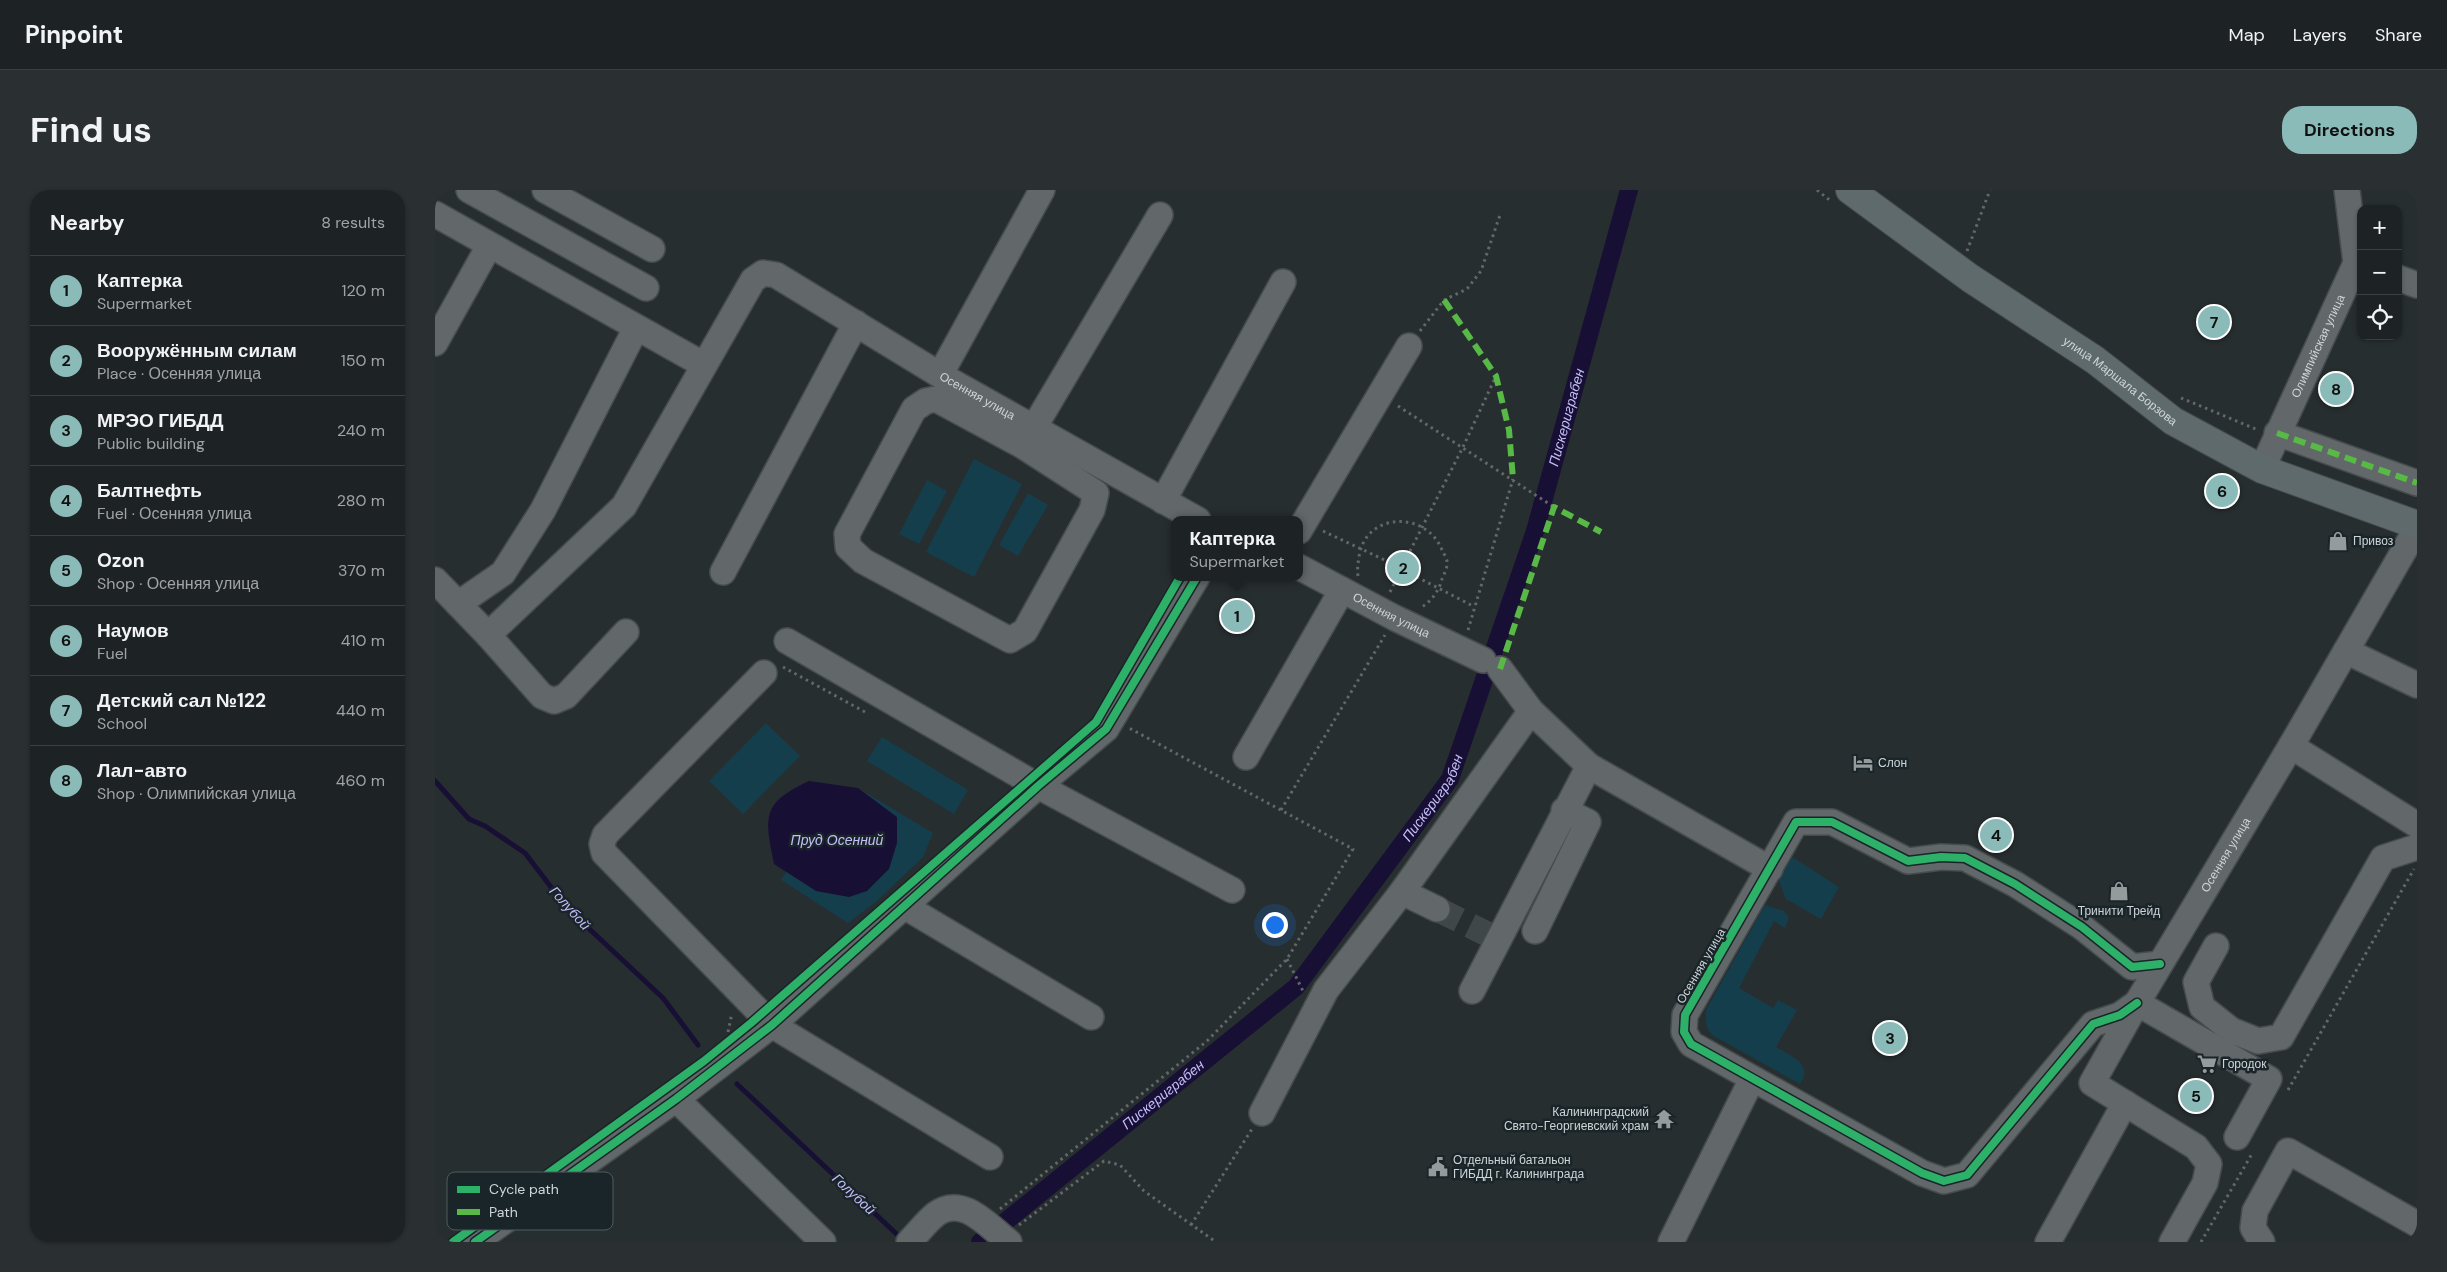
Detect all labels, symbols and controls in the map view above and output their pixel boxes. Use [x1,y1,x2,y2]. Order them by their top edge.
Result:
text: Pinpoint [25,19,123,50]
text: Map [2229,23,2265,47]
text: Layers [2293,23,2347,47]
text: Share [2375,23,2422,47]
button: Directions [2282,106,2417,154]
text: Find us [30,107,152,153]
map controls [2357,205,2402,340]
button: + [2357,205,2402,250]
text: Nearby [50,209,124,237]
text: 8 results [321,212,385,233]
button: − [2357,250,2402,295]
text: Каптерка [97,268,182,293]
text: 1 [63,280,69,301]
text: 120 m [341,280,385,301]
street label: Олимпийская улица [2288,292,2349,400]
text: Supermarket [97,293,192,314]
button: locate [2357,295,2402,340]
pin: 7 [2198,303,2230,341]
street label: улица Маршала Борзова [2060,333,2181,429]
text: Вооружённым силам [97,338,297,363]
text: 2 [61,350,71,371]
text: 150 m [341,350,385,371]
text: Place · Осенняя улица [97,363,261,384]
water label: Пискериграбен [1544,366,1589,468]
street label: Осенняя улица [936,368,1018,424]
pin: 8 [2320,370,2352,408]
text: МРЭО ГИБДД [97,408,223,433]
text: 3 [61,420,71,441]
text: 240 m [337,420,385,441]
text: Public building [97,433,205,454]
pin: 6 [2206,472,2238,510]
text: Балтнефть [97,478,202,503]
text: 4 [61,490,71,511]
text: 280 m [337,490,385,511]
text: Fuel · Осенняя улица [97,503,252,524]
popup [1171,516,1303,581]
text: Каптерка [1190,526,1275,551]
shop icon: Привоз [2327,530,2349,552]
place label: Привоз [2353,533,2394,549]
text: Ozon [97,548,145,573]
pin: 2 [1387,549,1419,587]
text: Supermarket [1190,551,1284,572]
text: 5 [61,560,71,581]
text: 370 m [338,560,385,581]
text: Shop · Осенняя улица [97,573,259,594]
street label: Осенняя улица [1350,589,1433,642]
pin: 1 [1221,597,1253,635]
text: Наумов [97,618,169,643]
text: 6 [61,630,71,651]
text: 410 m [341,630,385,651]
text: Fuel [97,643,127,664]
text: Детский сал №122 [97,688,266,713]
text: 7 [62,700,70,721]
text: 440 m [336,700,385,721]
text: School [97,713,147,734]
water label: Пискериграбен [1398,752,1467,845]
hotel icon: Слон [1852,752,1874,774]
place label: Слон [1878,755,1907,771]
text: Лал-авто [97,758,187,783]
text: 8 [61,770,71,791]
text: 460 m [336,770,385,791]
text: Shop · Олимпийская улица [97,783,296,804]
street label: Осенняя улица [2197,814,2255,895]
pin: 4 [1980,816,2012,854]
water label: Пруд Осенний [791,831,884,849]
shop icon: Тринити Трейд [2108,880,2130,902]
water label: Голубой [546,882,594,934]
place label: Тринити Трейд [2078,903,2160,919]
your location [1262,912,1288,938]
street label: Осенняя улица [1673,925,1729,1007]
pin: 3 [1874,1019,1906,1057]
supermarket icon: Городок [2196,1053,2218,1075]
water label: Пискериграбен [1118,1056,1208,1133]
place label: Городок [2222,1056,2267,1072]
pin: 5 [2180,1077,2212,1115]
place label: Калининградский Свято-Георгиевский храм [1504,1104,1649,1134]
temple icon: Калининградский Свято-Георгиевский храм [1653,1108,1675,1130]
place label: Отдельный батальон ГИБДД г. Калининграда [1453,1152,1584,1182]
public building icon: Отдельный батальон ГИБДД г. Калининграда [1427,1156,1449,1178]
water label: Голубой [829,1169,880,1219]
legend [447,1172,613,1230]
text: Cycle path [489,1180,559,1198]
text: Path [489,1203,518,1221]

